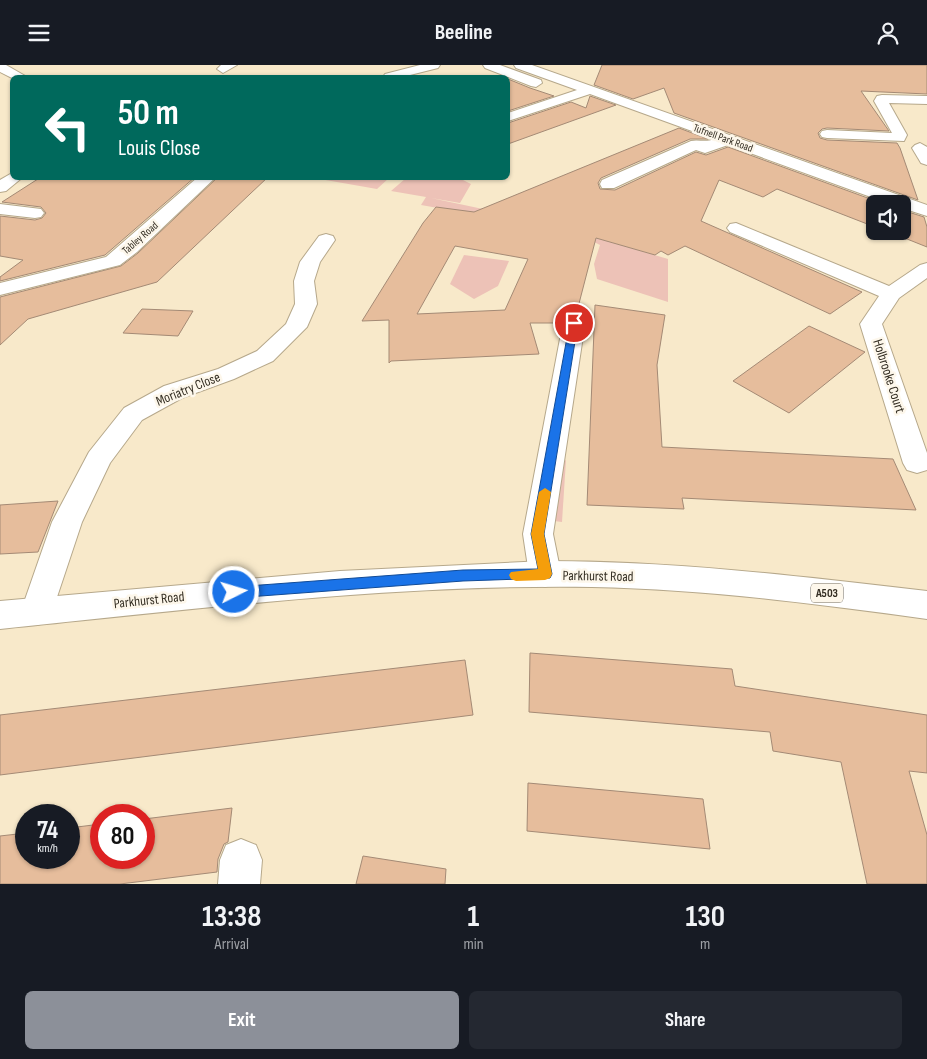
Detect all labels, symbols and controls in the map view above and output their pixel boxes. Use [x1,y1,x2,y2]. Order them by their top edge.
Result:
icon: menu [25,19,53,47]
text: Beeline [435,19,492,46]
icon: person [874,19,902,47]
text: 50 m [118,92,179,135]
icon: left [35,95,100,160]
street label: Tufnell Park Road [691,121,755,155]
text: Louis Close [118,135,200,162]
map controls [866,195,911,240]
button: sound [866,195,911,240]
street label: Tabley Road [119,219,161,257]
pin [553,302,595,344]
icon: arrive [560,309,588,337]
street label: Holbrooke Court [869,337,909,415]
street label: Moriatry Close [153,368,223,410]
position arrow [207,565,259,617]
street label: Parkhurst Road [562,567,634,585]
road number: A503 [811,583,843,603]
street label: Parkhurst Road [113,588,185,612]
speed limit sign: 80 [90,804,155,869]
text: 74 [37,815,58,846]
text: km/h [37,841,58,856]
text: 13:38 [202,899,261,935]
text: 1 [468,899,479,935]
text: 130 [686,899,725,935]
text: Arrival [215,935,249,954]
text: min [463,935,484,954]
text: m [700,935,710,954]
button: Exit [25,991,459,1049]
button: Share [469,991,902,1049]

